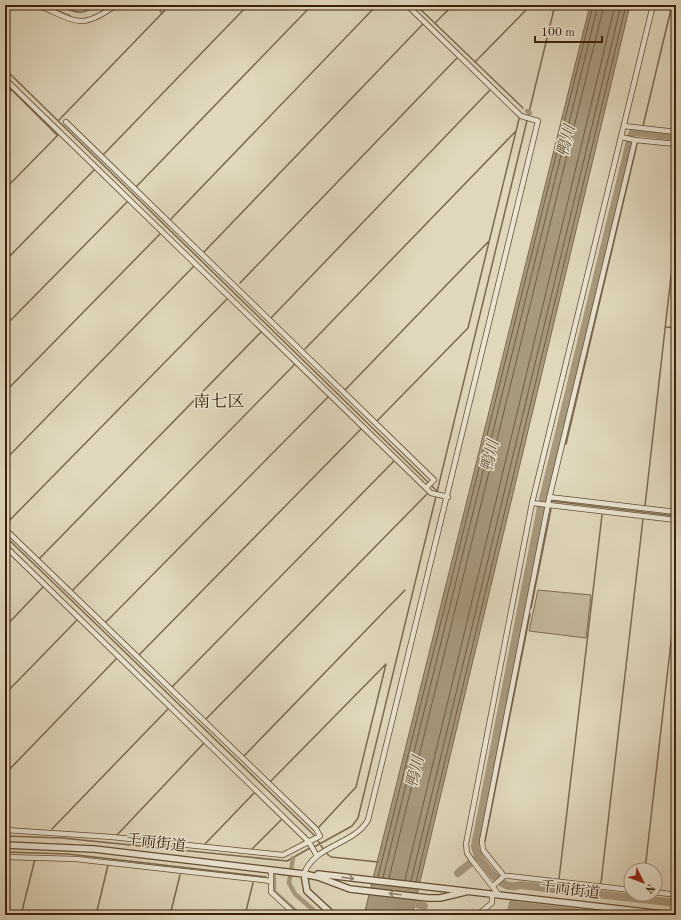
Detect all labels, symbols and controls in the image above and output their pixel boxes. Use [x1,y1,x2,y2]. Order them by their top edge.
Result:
scale bar [535,18,602,44]
text: 100 m [541,27,575,39]
water label: 鴨川 [553,121,579,158]
district label: 南七区 [194,392,245,411]
water label: 鴨川 [478,436,503,473]
water label: 鴨川 [403,752,428,789]
street label: 千両街道 [125,831,187,855]
north arrow [623,862,663,902]
one-way arrow [341,874,354,882]
street label: 千両街道 [539,878,601,902]
text: N [642,881,656,895]
one-way arrow [389,891,402,898]

